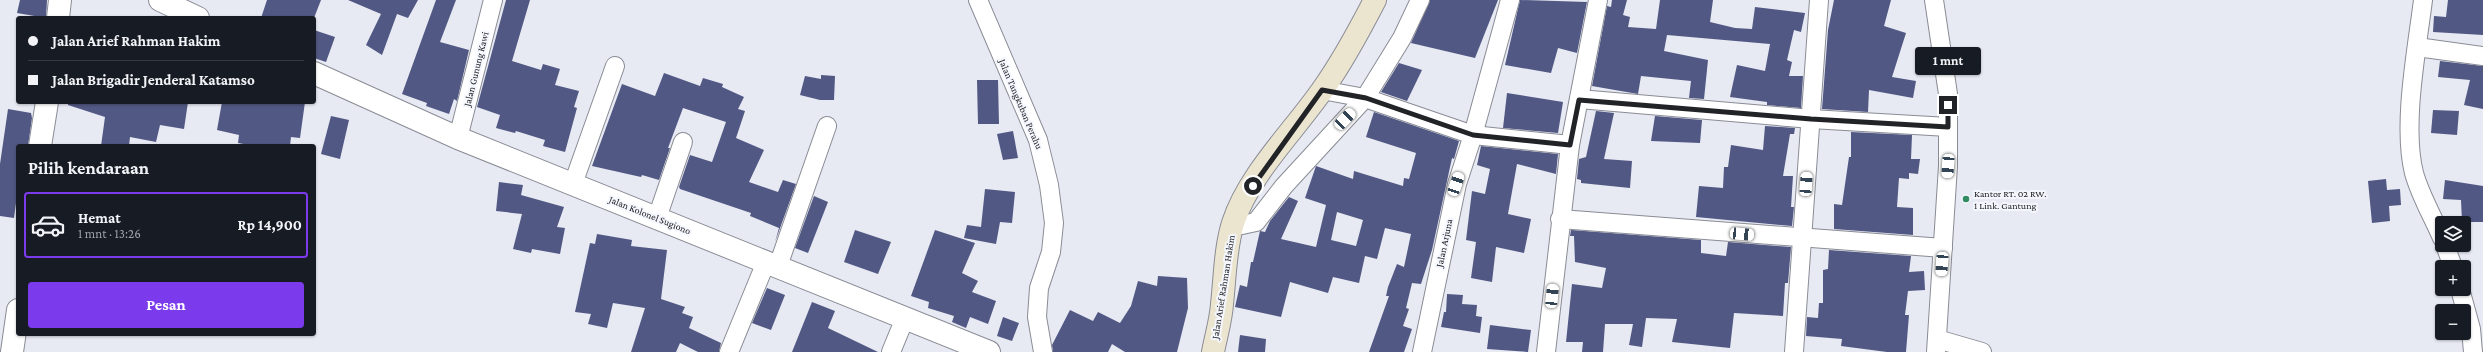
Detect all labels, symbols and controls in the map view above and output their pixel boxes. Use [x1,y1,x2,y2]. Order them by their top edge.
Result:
street label: Jalan Gunung Kawi [461,30,491,109]
text: Jalan Arief Rahman Hakim [52,33,221,49]
callout: 1 mnt [1915,47,1981,75]
text: 1 mnt [1933,53,1963,68]
street label: Jalan Tangkuban Perahu [997,56,1045,151]
text: Jalan Brigadir Jenderal Katamso [52,72,255,88]
route end [1939,96,1957,114]
car [1332,106,1358,132]
car [1941,154,1955,178]
text: Pilih kendaraan [28,158,149,178]
car [1446,171,1466,197]
car [1799,172,1813,196]
route start [1244,177,1262,195]
place label: Kantor RT. 02 RW. 1 Link. Gantung [1974,188,2047,211]
street label: Jalan Kolonel Sugiono [607,193,693,236]
marker: Kantor RT. 02 RW. 1 Link. Gantung [1961,194,1971,204]
icon: car [30,207,66,243]
text: Hemat [78,210,121,226]
map controls [2435,216,2471,340]
button: layers [2435,216,2471,252]
text: Rp 14,900 [237,217,302,233]
street label: Jalan Arjuna [1433,217,1456,269]
text: 1 mnt · 13:26 [78,226,141,241]
car [1730,227,1754,241]
street label: Jalan Arief Rahman Hakim [1209,234,1237,341]
car [1935,252,1949,276]
button: + [2435,260,2471,296]
button: Pesan [28,282,304,328]
car [1545,283,1559,309]
button: − [2435,304,2471,340]

